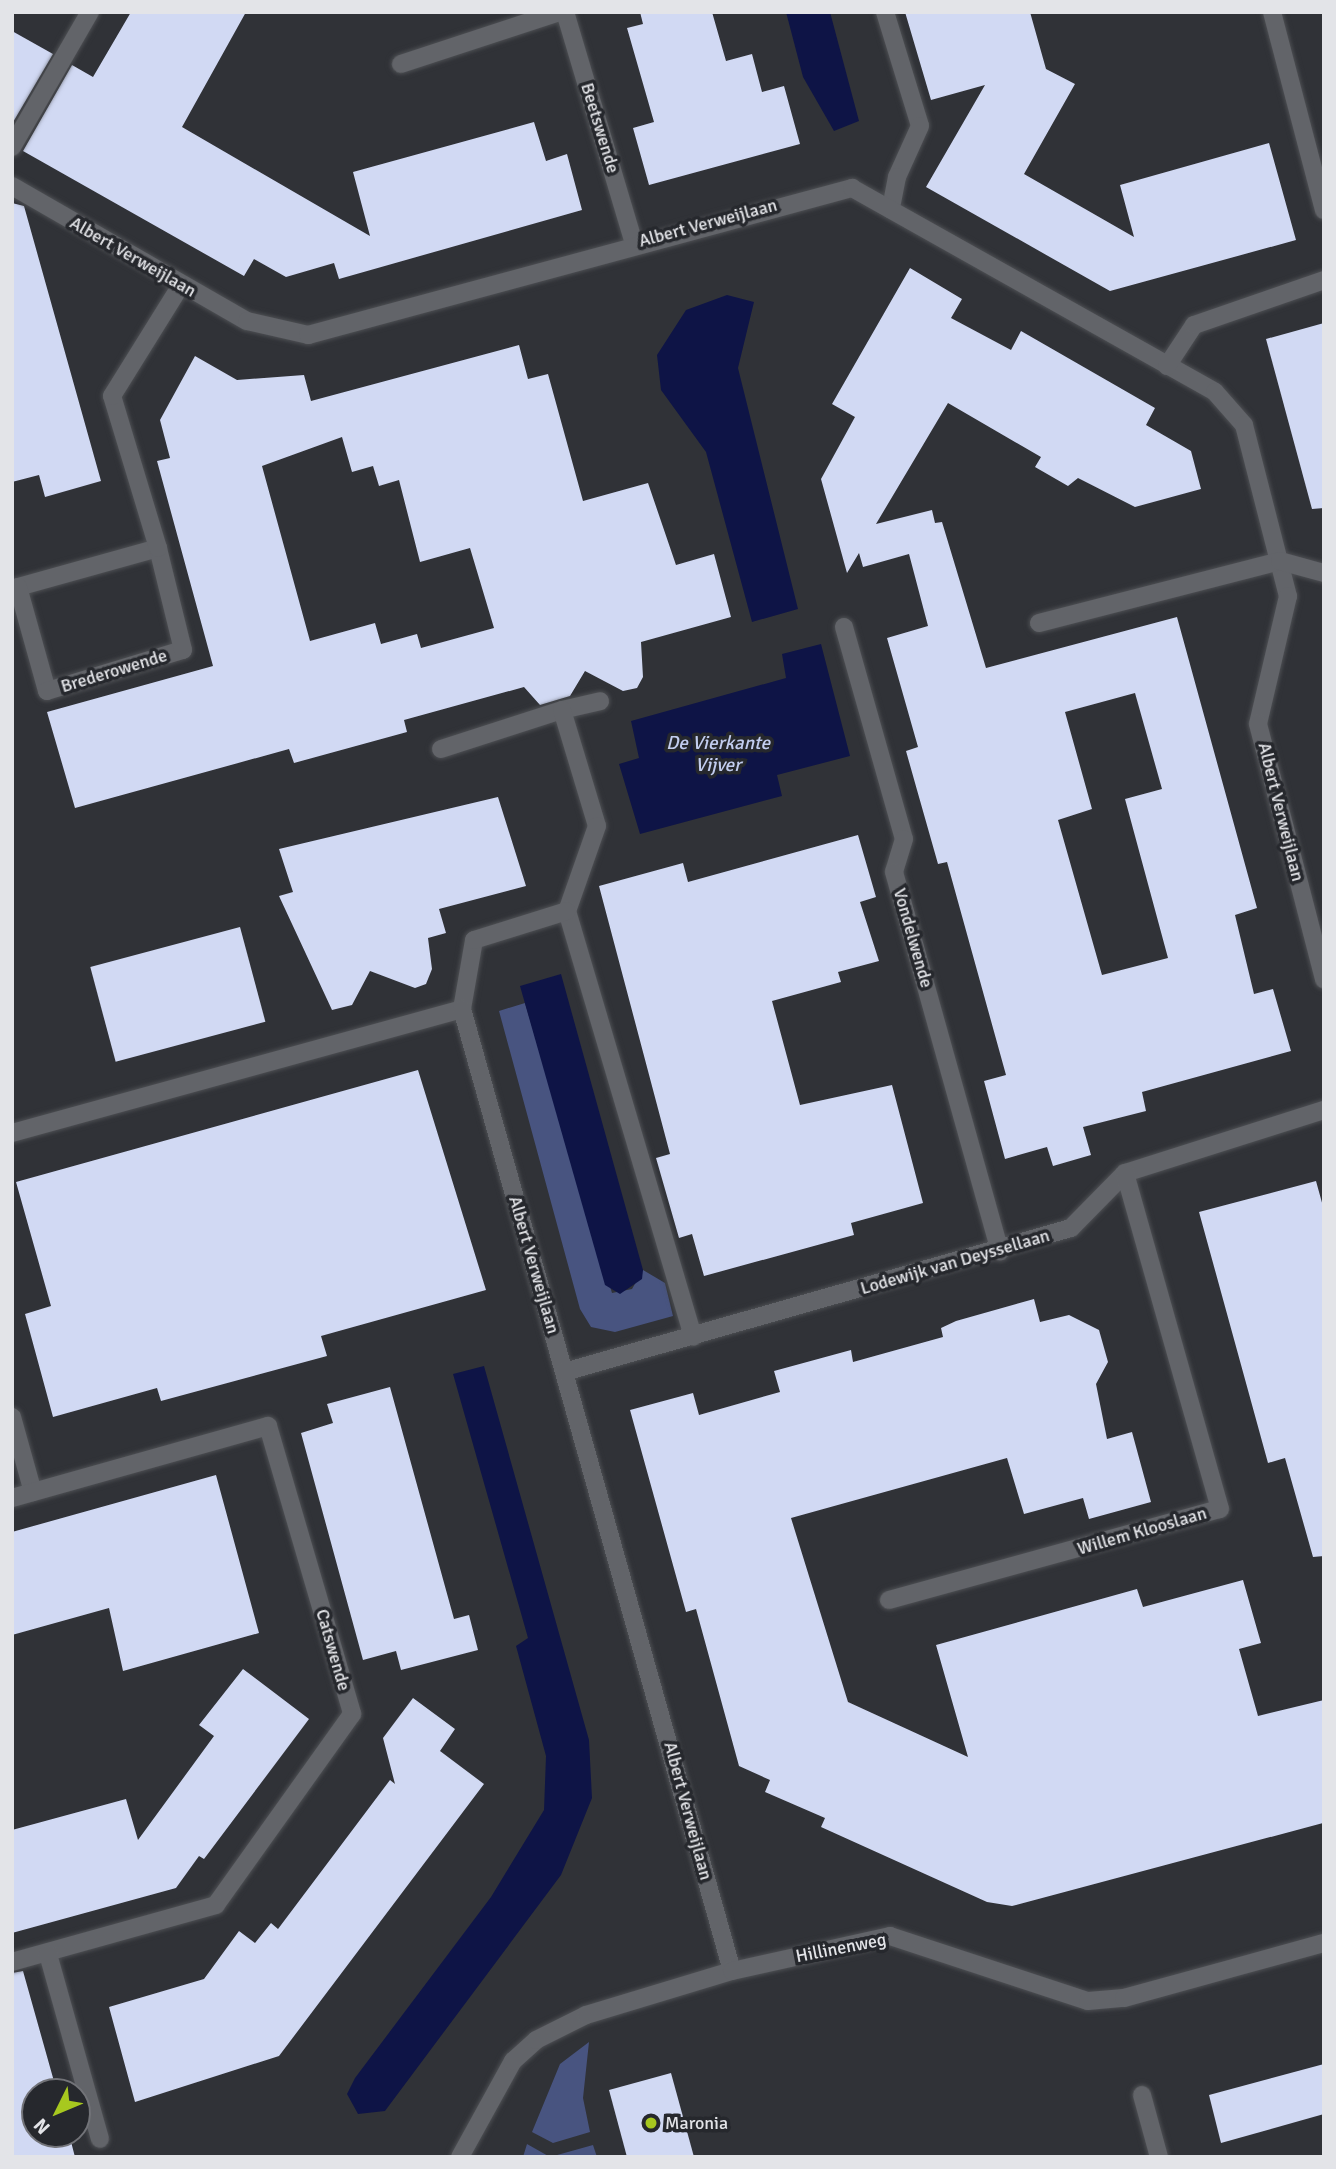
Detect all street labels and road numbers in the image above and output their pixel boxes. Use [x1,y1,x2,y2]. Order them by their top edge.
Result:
street label: Beetswende [576,80,624,176]
street label: Albert Verweijlaan [636,194,780,252]
street label: Albert Verweijlaan [66,212,200,302]
street label: Brederowende [58,645,170,697]
street label: Albert Verweijlaan [1253,740,1309,884]
street label: Vondelwende [888,886,938,990]
street label: Albert Verweijlaan [504,1194,564,1336]
street label: Lodewijk van Deyssellaan [858,1225,1052,1299]
street label: Willem Klooslaan [1075,1502,1209,1560]
street label: Catswende [311,1607,355,1693]
street label: Albert Verweijlaan [659,1739,717,1883]
street label: Hillinenweg [794,1929,888,1967]

